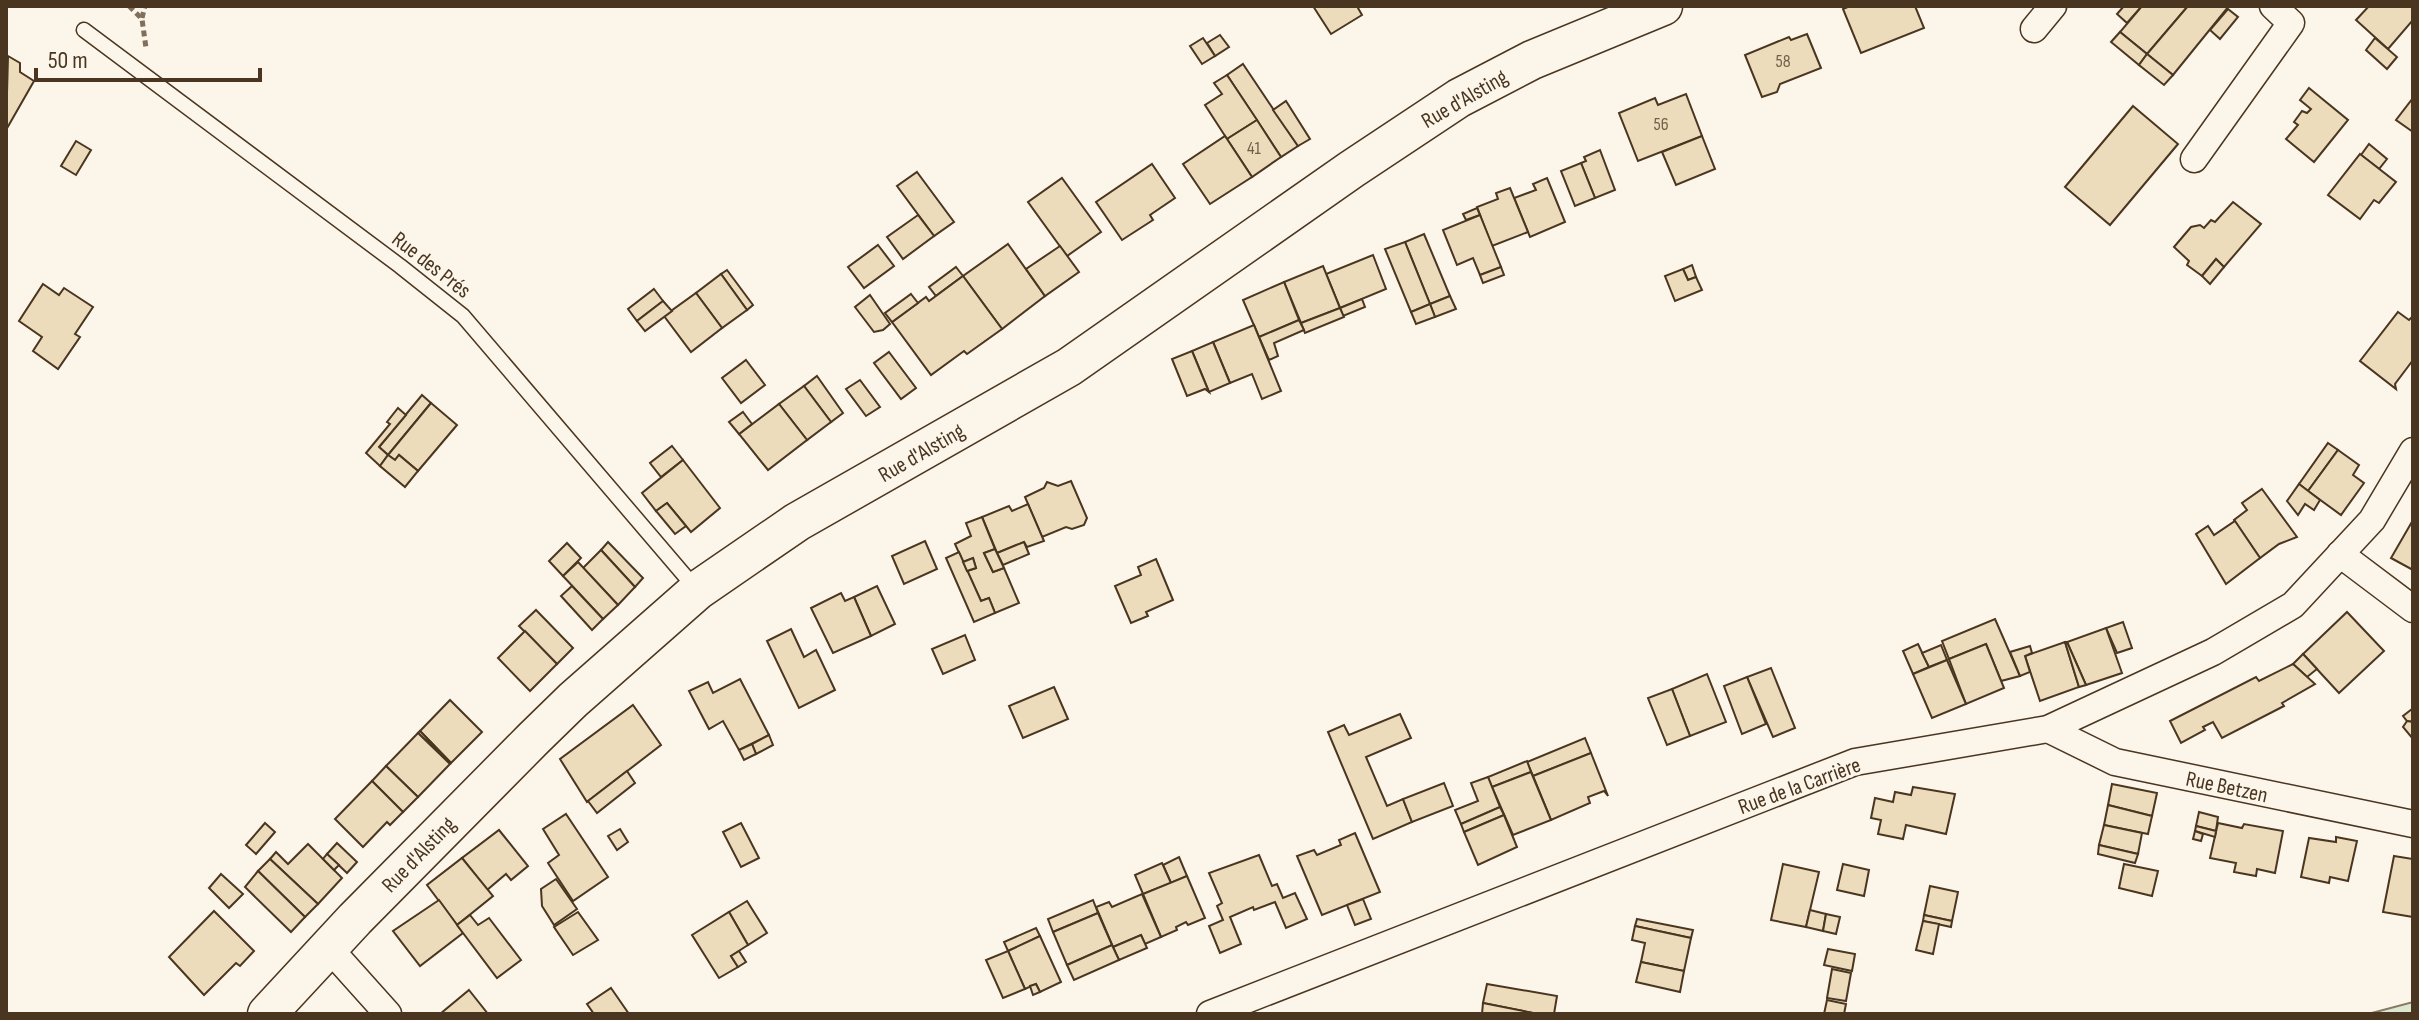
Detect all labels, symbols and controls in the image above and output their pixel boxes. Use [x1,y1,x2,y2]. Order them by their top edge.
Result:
scale bar [36,32,260,82]
text: 50 m [48,46,88,75]
house number: 58 [1775,51,1791,72]
street label: Rue d'Alsting [1417,64,1513,135]
house number: 56 [1653,114,1669,135]
house number: 41 [1247,138,1262,159]
street label: Rue des Prés [386,226,476,305]
street label: Rue d'Alsting [874,418,970,489]
street label: Rue de la Carrière [1735,752,1864,821]
street label: Rue Betzen [2183,766,2270,809]
street label: Rue d'Alsting [376,811,462,899]

